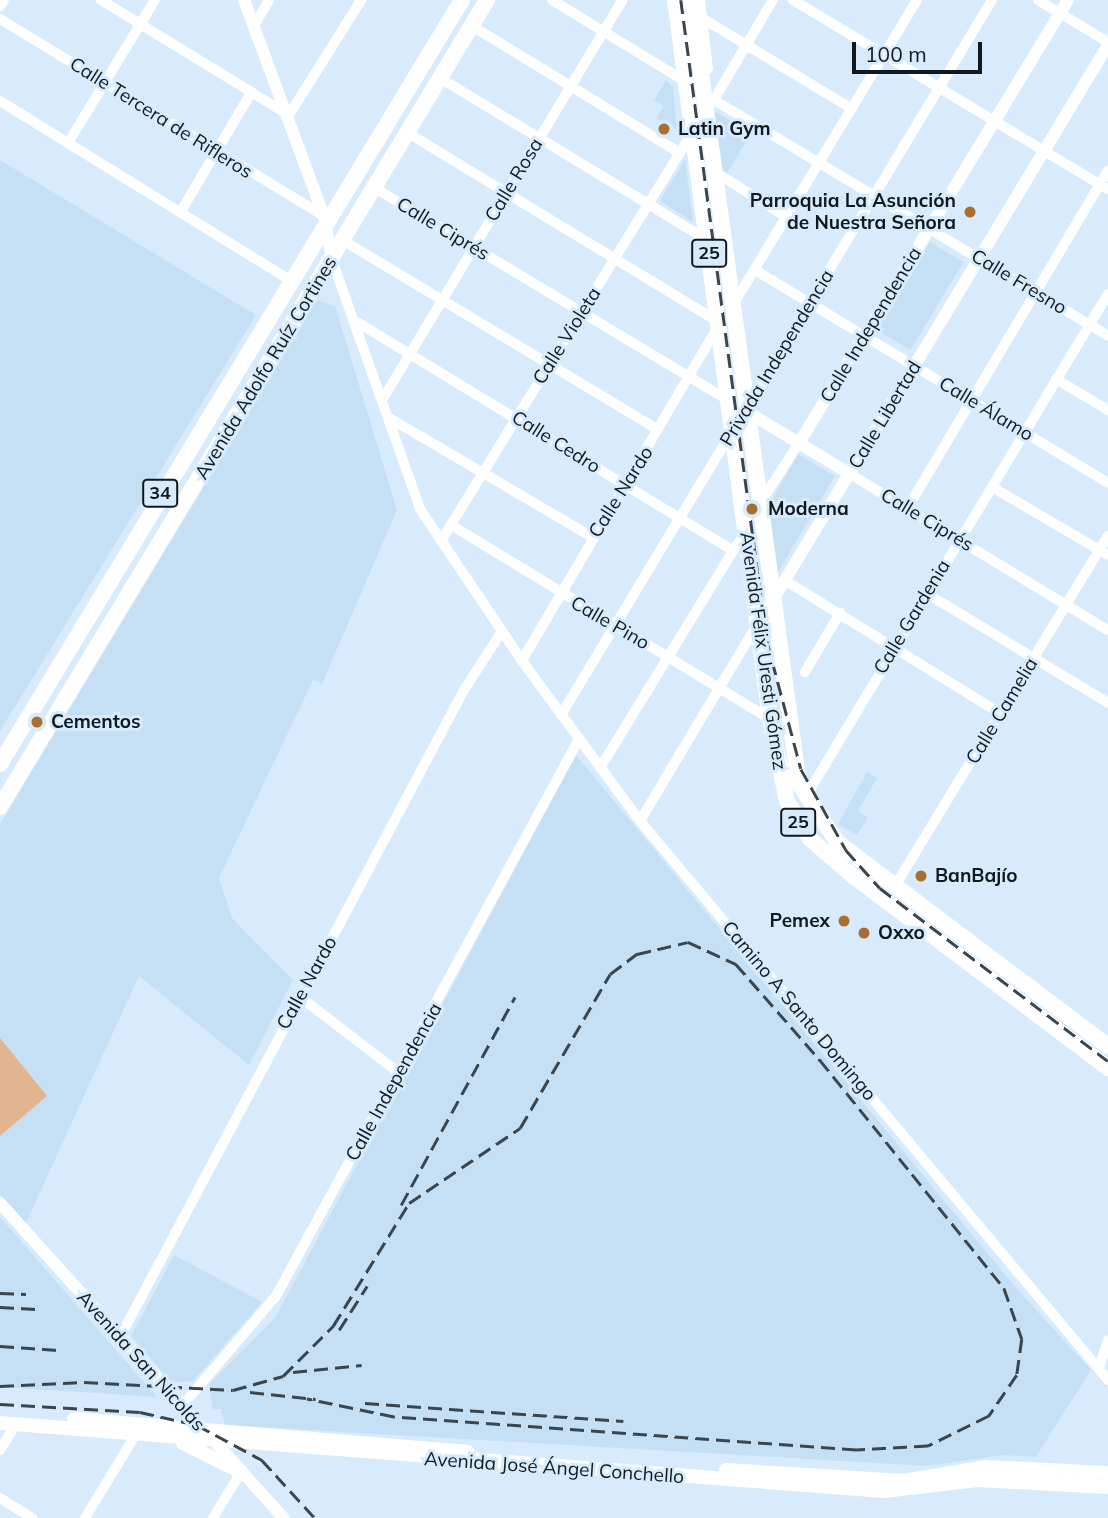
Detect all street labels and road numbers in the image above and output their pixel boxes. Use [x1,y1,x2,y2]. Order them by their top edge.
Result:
street label: Calle Tercera de Rifleros [66,52,256,184]
street label: Calle Rosa [480,134,548,226]
street label: Calle Ciprés [393,192,493,266]
road number: 25 [690,239,728,268]
street label: Calle Independencia [816,243,926,407]
street label: Calle Fresno [967,245,1071,319]
street label: Avenida Adolfo Ruíz Cortines [190,252,342,484]
street label: Privada Independencia [715,266,839,450]
street label: Calle Violeta [528,283,606,389]
street label: Calle Libertad [844,357,926,473]
street label: Calle Álamo [935,372,1037,446]
street label: Calle Cedro [508,406,604,478]
street label: Calle Nardo [584,442,658,542]
road number: 34 [141,478,179,508]
street label: Calle Ciprés [877,483,977,557]
street label: Avenida Félix Uresti Gómez [735,531,791,771]
street label: Calle Gardenia [869,556,955,678]
street label: Calle Pino [566,591,654,655]
street label: Calle Camelia [961,654,1043,768]
road number: 25 [779,808,817,836]
street label: Camino A Santo Domingo [717,917,881,1105]
street label: Calle Nardo [272,932,342,1034]
street label: Calle Independencia [341,999,447,1165]
street label: Avenida San Nicolás [72,1286,210,1436]
street label: Avenida José Ángel Conchello [423,1448,685,1488]

